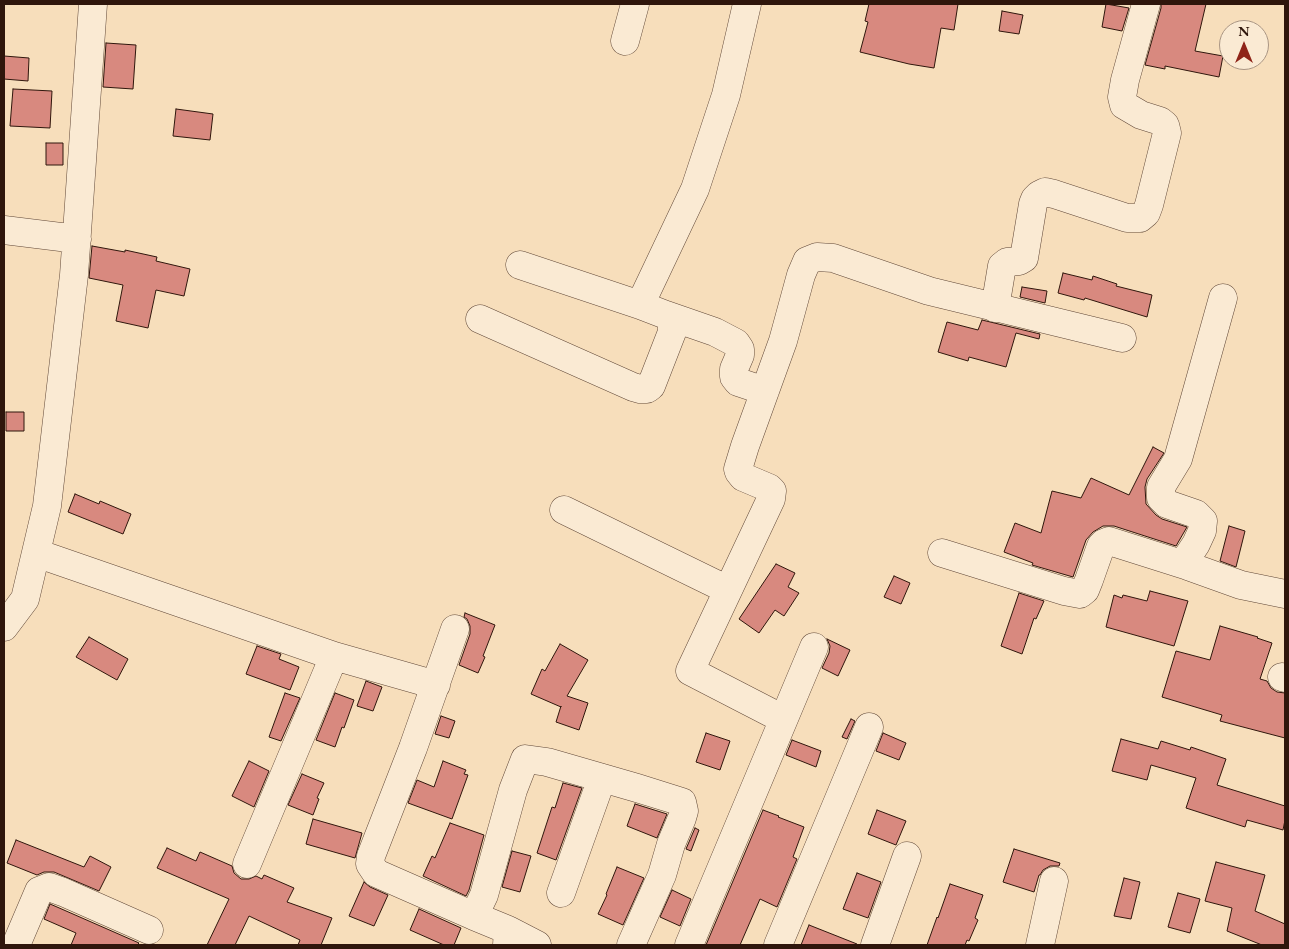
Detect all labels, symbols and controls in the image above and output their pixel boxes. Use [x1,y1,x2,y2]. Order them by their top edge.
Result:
north arrow [1219,20,1269,70]
text: N [1238,22,1250,40]

